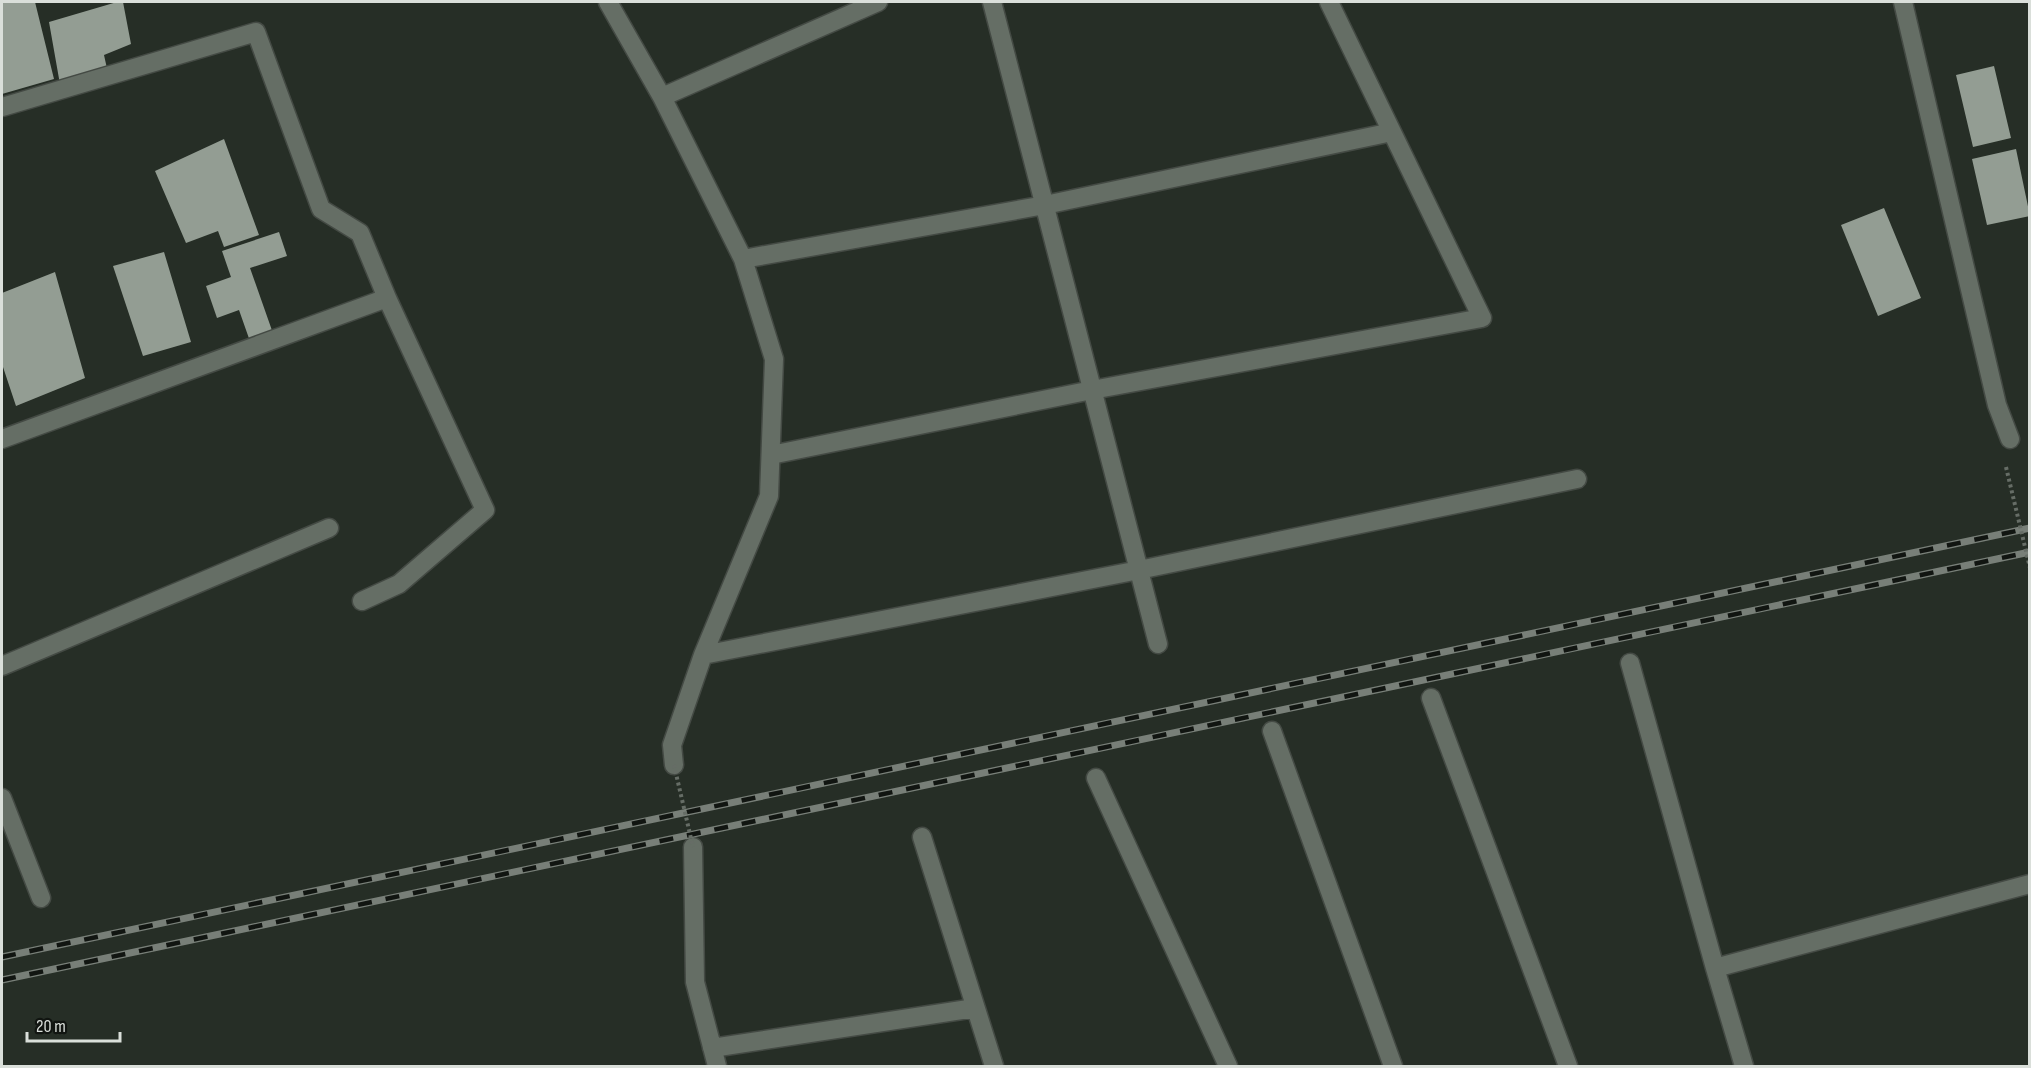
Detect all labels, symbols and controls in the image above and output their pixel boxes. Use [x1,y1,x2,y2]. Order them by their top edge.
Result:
scale bar [27,1005,120,1043]
text: 20 m [36,1016,66,1037]

